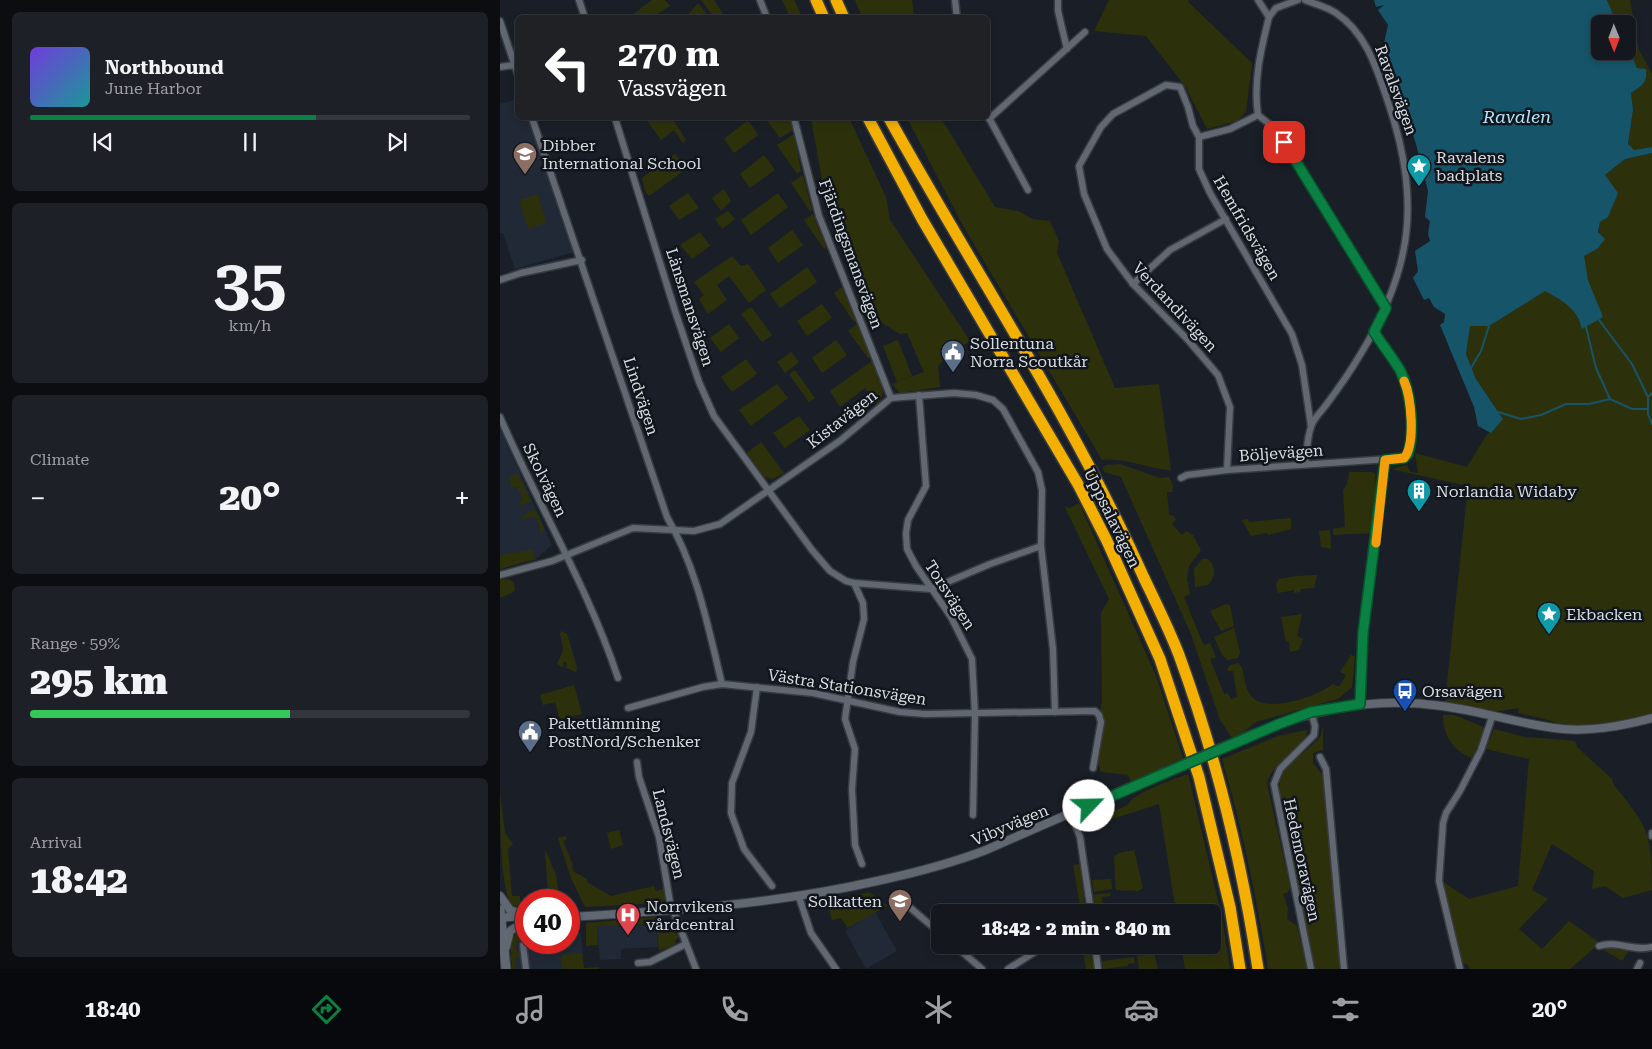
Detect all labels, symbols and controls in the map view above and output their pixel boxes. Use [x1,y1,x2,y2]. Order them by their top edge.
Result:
north arrow [1591,15,1636,60]
map controls [1591,15,1636,60]
text: 270 m [618,34,719,75]
icon: left [535,35,600,100]
street label: Ravalsvägen [1371,42,1421,138]
text: Northbound [105,56,224,79]
text: Vassvägen [618,76,727,101]
text: June Harbor [105,79,202,98]
water label: Ravalen [1482,106,1551,127]
pin [1263,121,1305,163]
icon: previous [89,128,117,156]
icon: pause [236,128,264,156]
icon: next [383,128,411,156]
icon: arrive [1270,128,1298,156]
place label: Dibber International School [542,136,701,173]
school or university icon: Dibber International School [512,141,538,175]
place label: Ravalens badplats [1436,148,1505,185]
place icon: Ravalens badplats [1406,153,1432,187]
street label: Hemfridsvägen [1209,172,1285,284]
street label: Fjärdingsmansvägen [815,176,887,332]
text: 35 [214,245,286,321]
street label: Länsmansvägen [662,246,718,368]
street label: Verdandivägen [1129,258,1221,356]
text: km/h [229,316,271,335]
place label: Sollentuna Norra Scoutkår [970,334,1088,371]
public building icon: Sollentuna Norra Scoutkår [940,339,966,373]
street label: Lindvägen [619,355,663,437]
street label: Kistavägen [803,386,881,452]
street label: Skolvägen [519,440,571,520]
street label: Böljevägen [1238,441,1324,465]
text: Climate [30,450,89,469]
street label: Uppsalavägen [1080,465,1144,571]
text: 20° [219,475,281,519]
building icon: Norlandia Widaby [1406,478,1432,512]
text: − [30,482,46,515]
text: + [454,482,470,515]
place label: Norlandia Widaby [1436,482,1577,501]
street label: Torsvägen [921,557,979,633]
place icon: Ekbacken [1536,601,1562,635]
place label: Ekbacken [1566,605,1642,624]
text: Range · 59% [30,634,120,653]
text: 295 km [30,659,168,703]
street label: Västra Stationsvägen [766,665,928,709]
bus stop icon: Orsavägen [1392,678,1418,712]
place label: Orsavägen [1422,682,1502,701]
place label: Pakettlämning PostNord/Schenker [548,714,701,751]
public building icon: Pakettlämning PostNord/Schenker [517,719,543,753]
position arrow [1062,779,1114,831]
street label: Landsvägen [649,787,689,881]
street label: Hedemoravägen [1280,797,1324,923]
street label: Vibyvägen [969,800,1051,850]
text: Arrival [30,833,82,852]
text: 18:42 [30,858,128,902]
school or university icon: Solkatten [887,888,913,922]
speed limit sign: 40 [515,889,580,954]
place label: Solkatten [808,892,882,911]
place label: Norrvikens vårdcentral [646,897,734,934]
hospital icon: Norrvikens vårdcentral [615,902,641,936]
text: 18:42 · 2 min · 840 m [981,917,1171,940]
icon: directions [309,992,344,1027]
icon: music [513,992,548,1027]
icon: phone [717,992,752,1027]
icon: climate [921,992,956,1027]
icon: car [1124,992,1159,1027]
icon: filters [1328,992,1363,1027]
text: 18:40 [84,997,141,1022]
text: 20° [1532,997,1568,1022]

